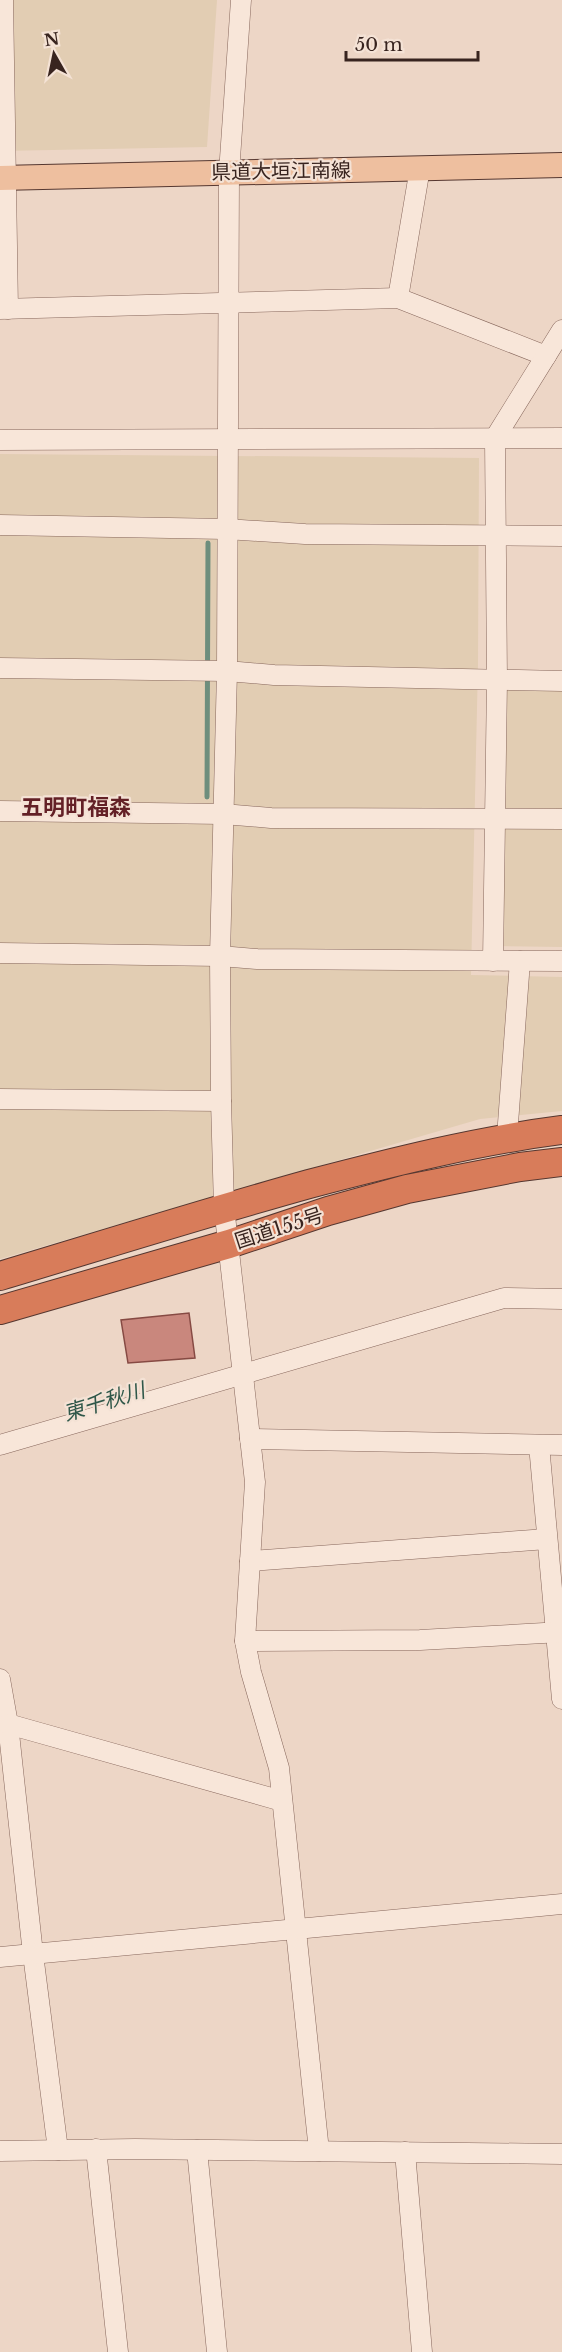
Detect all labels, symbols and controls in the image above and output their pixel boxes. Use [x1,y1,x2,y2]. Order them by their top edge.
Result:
north arrow [24,24,84,84]
scale bar [346,24,478,62]
text: N [43,28,61,50]
text: 50 m [355,34,403,56]
street label: 県道大垣江南線 [211,158,351,184]
district label: 五明町福森 [21,794,131,821]
street label: 国道155号 [232,1202,326,1254]
water label: 東千秋川 [60,1377,150,1427]

